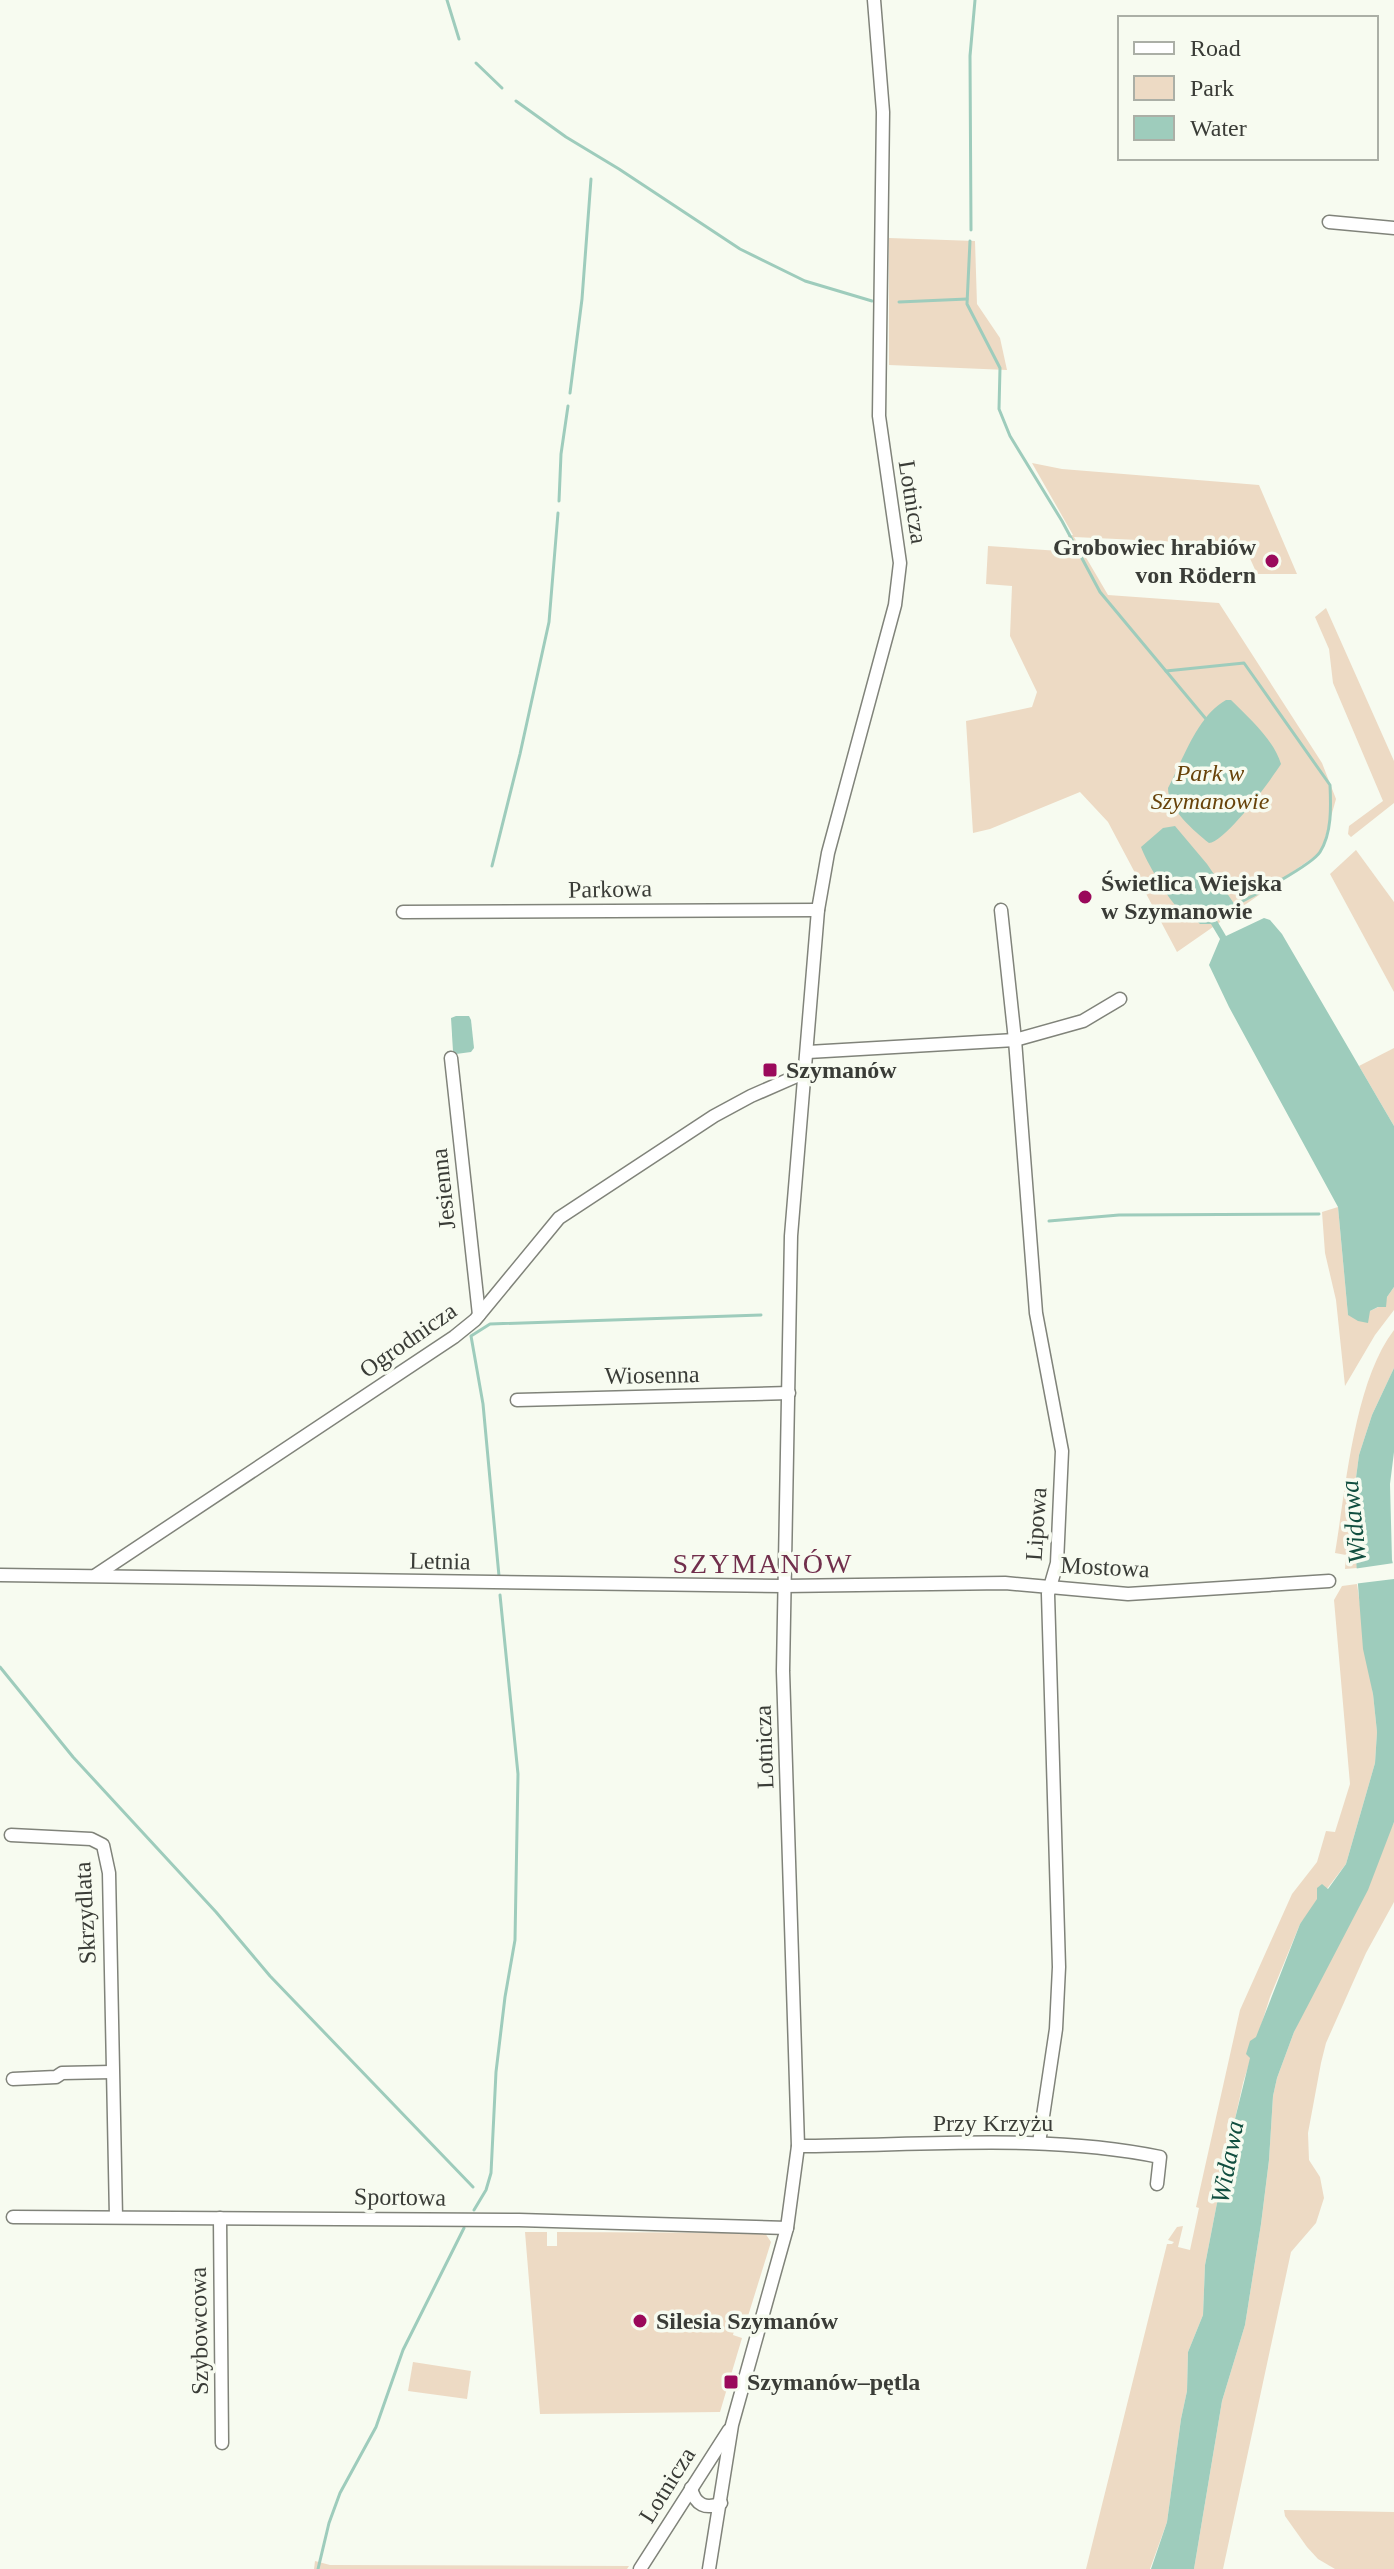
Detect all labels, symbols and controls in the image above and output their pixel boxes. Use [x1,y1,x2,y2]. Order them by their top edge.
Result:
legend [1118,16,1378,160]
text: Road [1190,35,1241,61]
text: Park [1190,75,1234,101]
text: Water [1190,115,1247,141]
street label: Lotnicza [894,459,932,546]
place label: Grobowiec hrabiów von Rödern [1053,534,1257,588]
marker: Grobowiec hrabiów von Rödern [1263,552,1281,570]
park label: Park w Szymanowie [1151,760,1270,814]
place label: Świetlica Wiejska w Szymanowie [1101,870,1282,924]
street label: Parkowa [568,875,653,903]
marker: Świetlica Wiejska w Szymanowie [1076,888,1094,906]
place label: Szymanów [786,1057,897,1083]
marker: Szymanów [761,1061,779,1079]
street label: Jesienna [426,1147,460,1231]
street label: Ogrodnicza [355,1297,462,1383]
street label: Wiosenna [604,1361,700,1389]
water label: Widawa [1335,1479,1372,1565]
street label: Lipowa [1020,1486,1052,1561]
street label: Letnia [409,1547,471,1575]
district label: SZYMANÓW [673,1548,853,1579]
street label: Mostowa [1060,1552,1151,1582]
street label: Lotnicza [750,1704,778,1789]
street label: Skrzydlata [69,1861,101,1965]
street label: Przy Krzyżu [933,2110,1053,2136]
water label: Widawa [1205,2118,1250,2206]
street label: Sportowa [354,2183,447,2211]
street label: Szybowcowa [185,2266,213,2395]
place label: Silesia Szymanów [656,2308,839,2334]
marker: Silesia Szymanów [631,2312,649,2330]
place label: Szymanów–pętla [747,2369,920,2395]
marker: Szymanów–pętla [722,2373,740,2391]
street label: Lotnicza [634,2442,700,2527]

